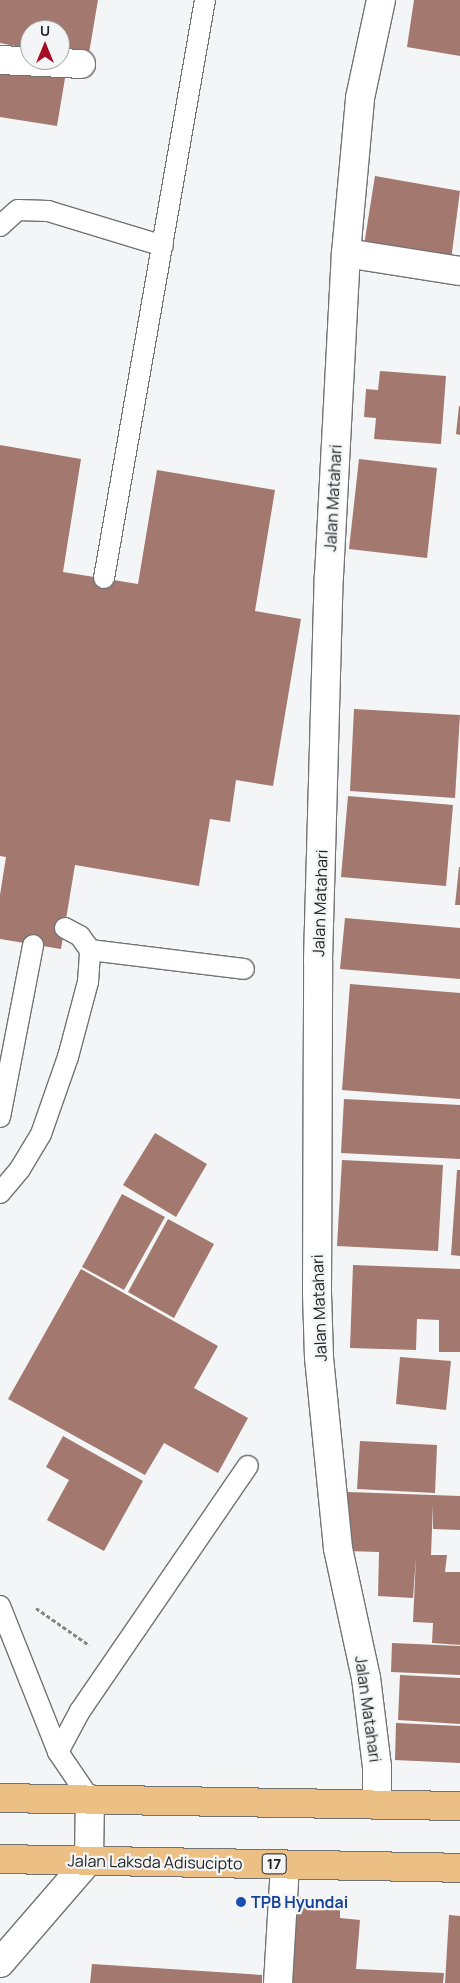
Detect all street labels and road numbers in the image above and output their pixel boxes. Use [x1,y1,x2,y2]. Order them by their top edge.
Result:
street label: Jalan Matahari [321,444,345,552]
street label: Jalan Matahari [309,849,331,957]
street label: Jalan Matahari [308,1254,330,1362]
street label: Jalan Matahari [351,1655,385,1763]
street label: Jalan Laksda Adisucipto [67,1851,243,1873]
road number: 17 [262,1852,286,1876]

